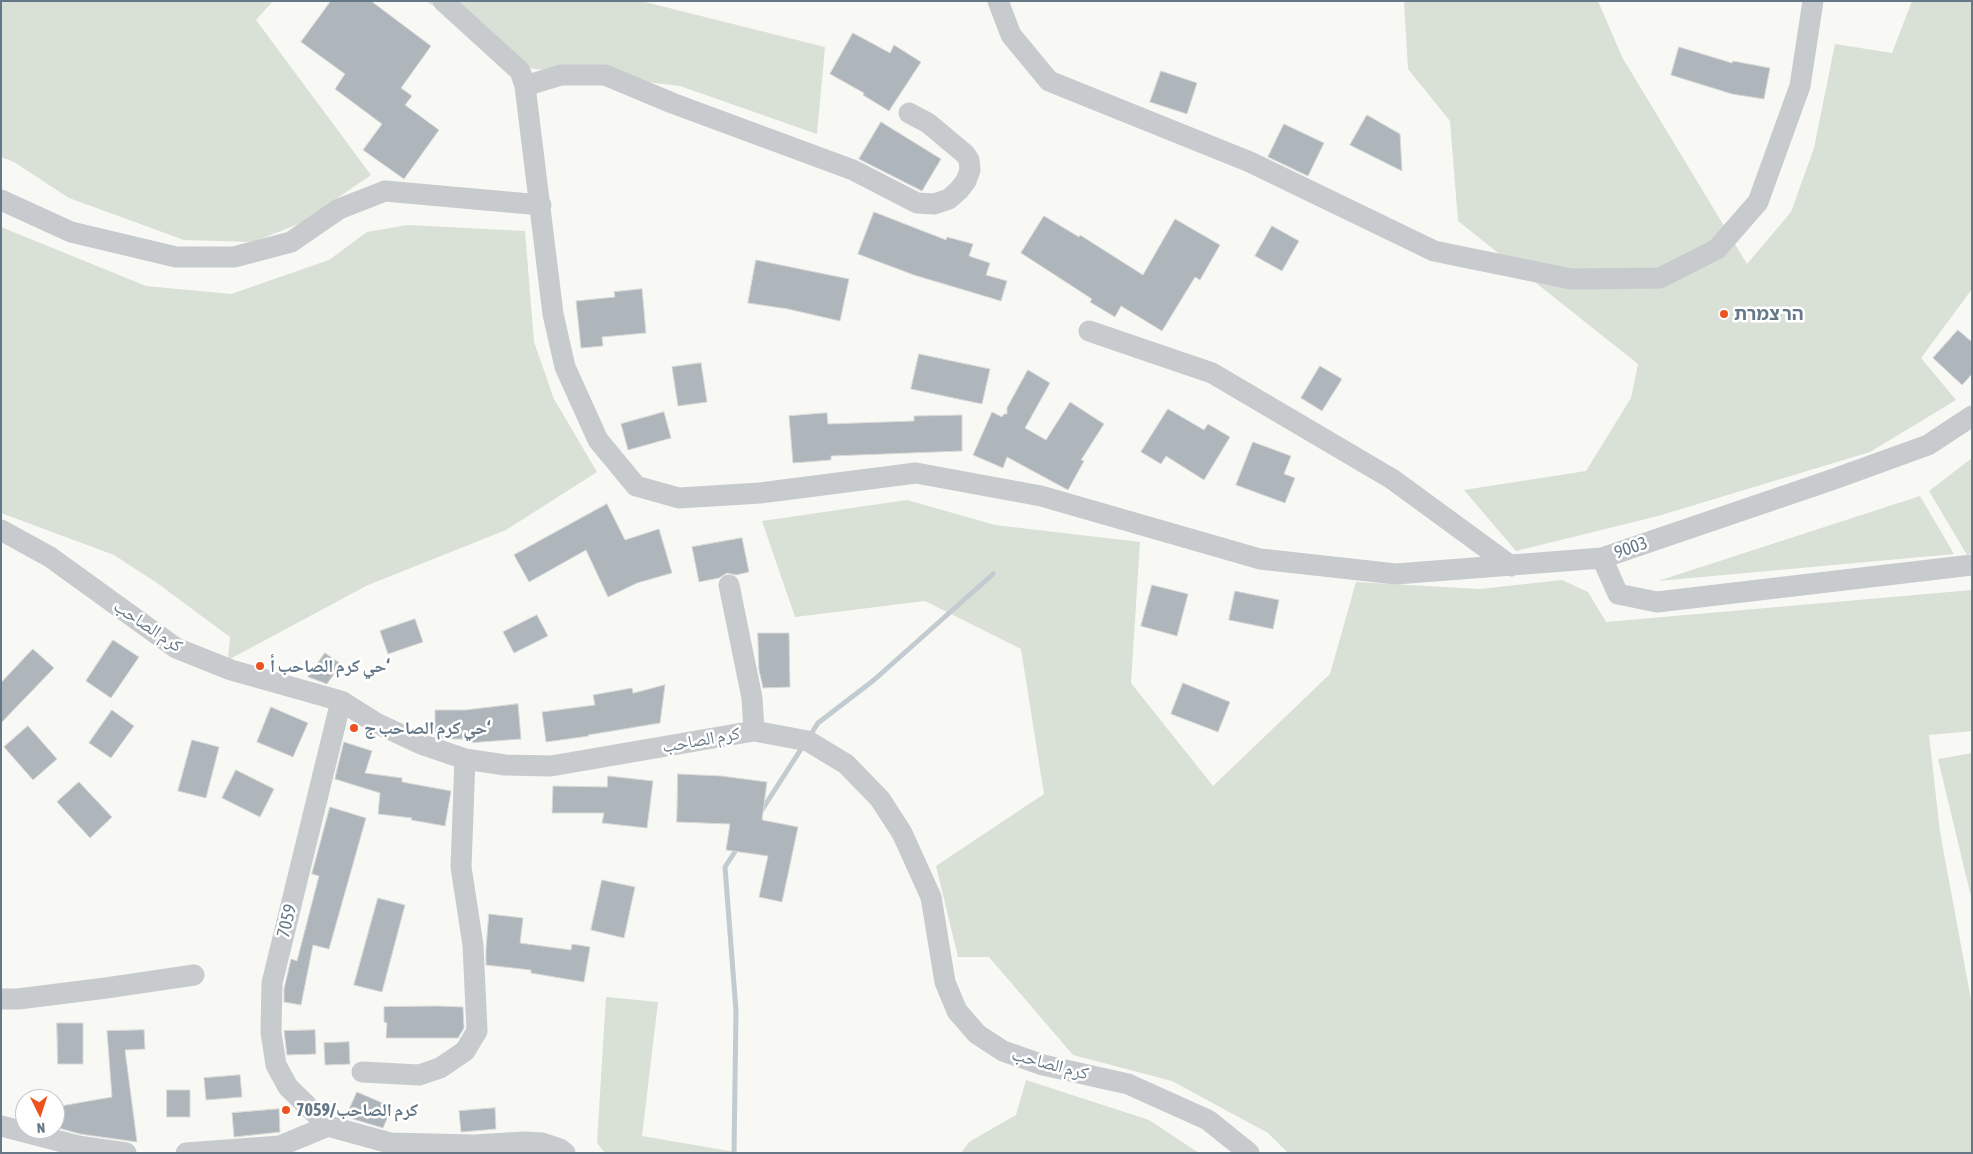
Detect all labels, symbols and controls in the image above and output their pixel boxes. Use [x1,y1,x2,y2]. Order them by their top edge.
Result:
place label: הר צמרת [1734,303,1804,325]
marker: הר צמרת [1718,308,1730,320]
street label: 9003 [1611,532,1651,564]
street label: كرم الصاحب [109,595,187,657]
place label: حي كرم الصاحب أ‘ [270,655,390,677]
marker: حي كرم الصاحب أ‘ [254,660,266,672]
place label: حي كرم الصاحب ج‘ [364,717,490,739]
marker: حي كرم الصاحب ج‘ [348,722,360,734]
street label: كرم الصاحب [660,723,742,757]
street label: 7059 [272,902,302,940]
street label: كرم الصاحب [1009,1043,1091,1085]
north arrow [15,1089,65,1139]
place label: كرم الصاحب/7059 [296,1099,418,1121]
marker: كرم الصاحب/7059 [280,1104,292,1116]
text: N [36,1120,46,1136]

